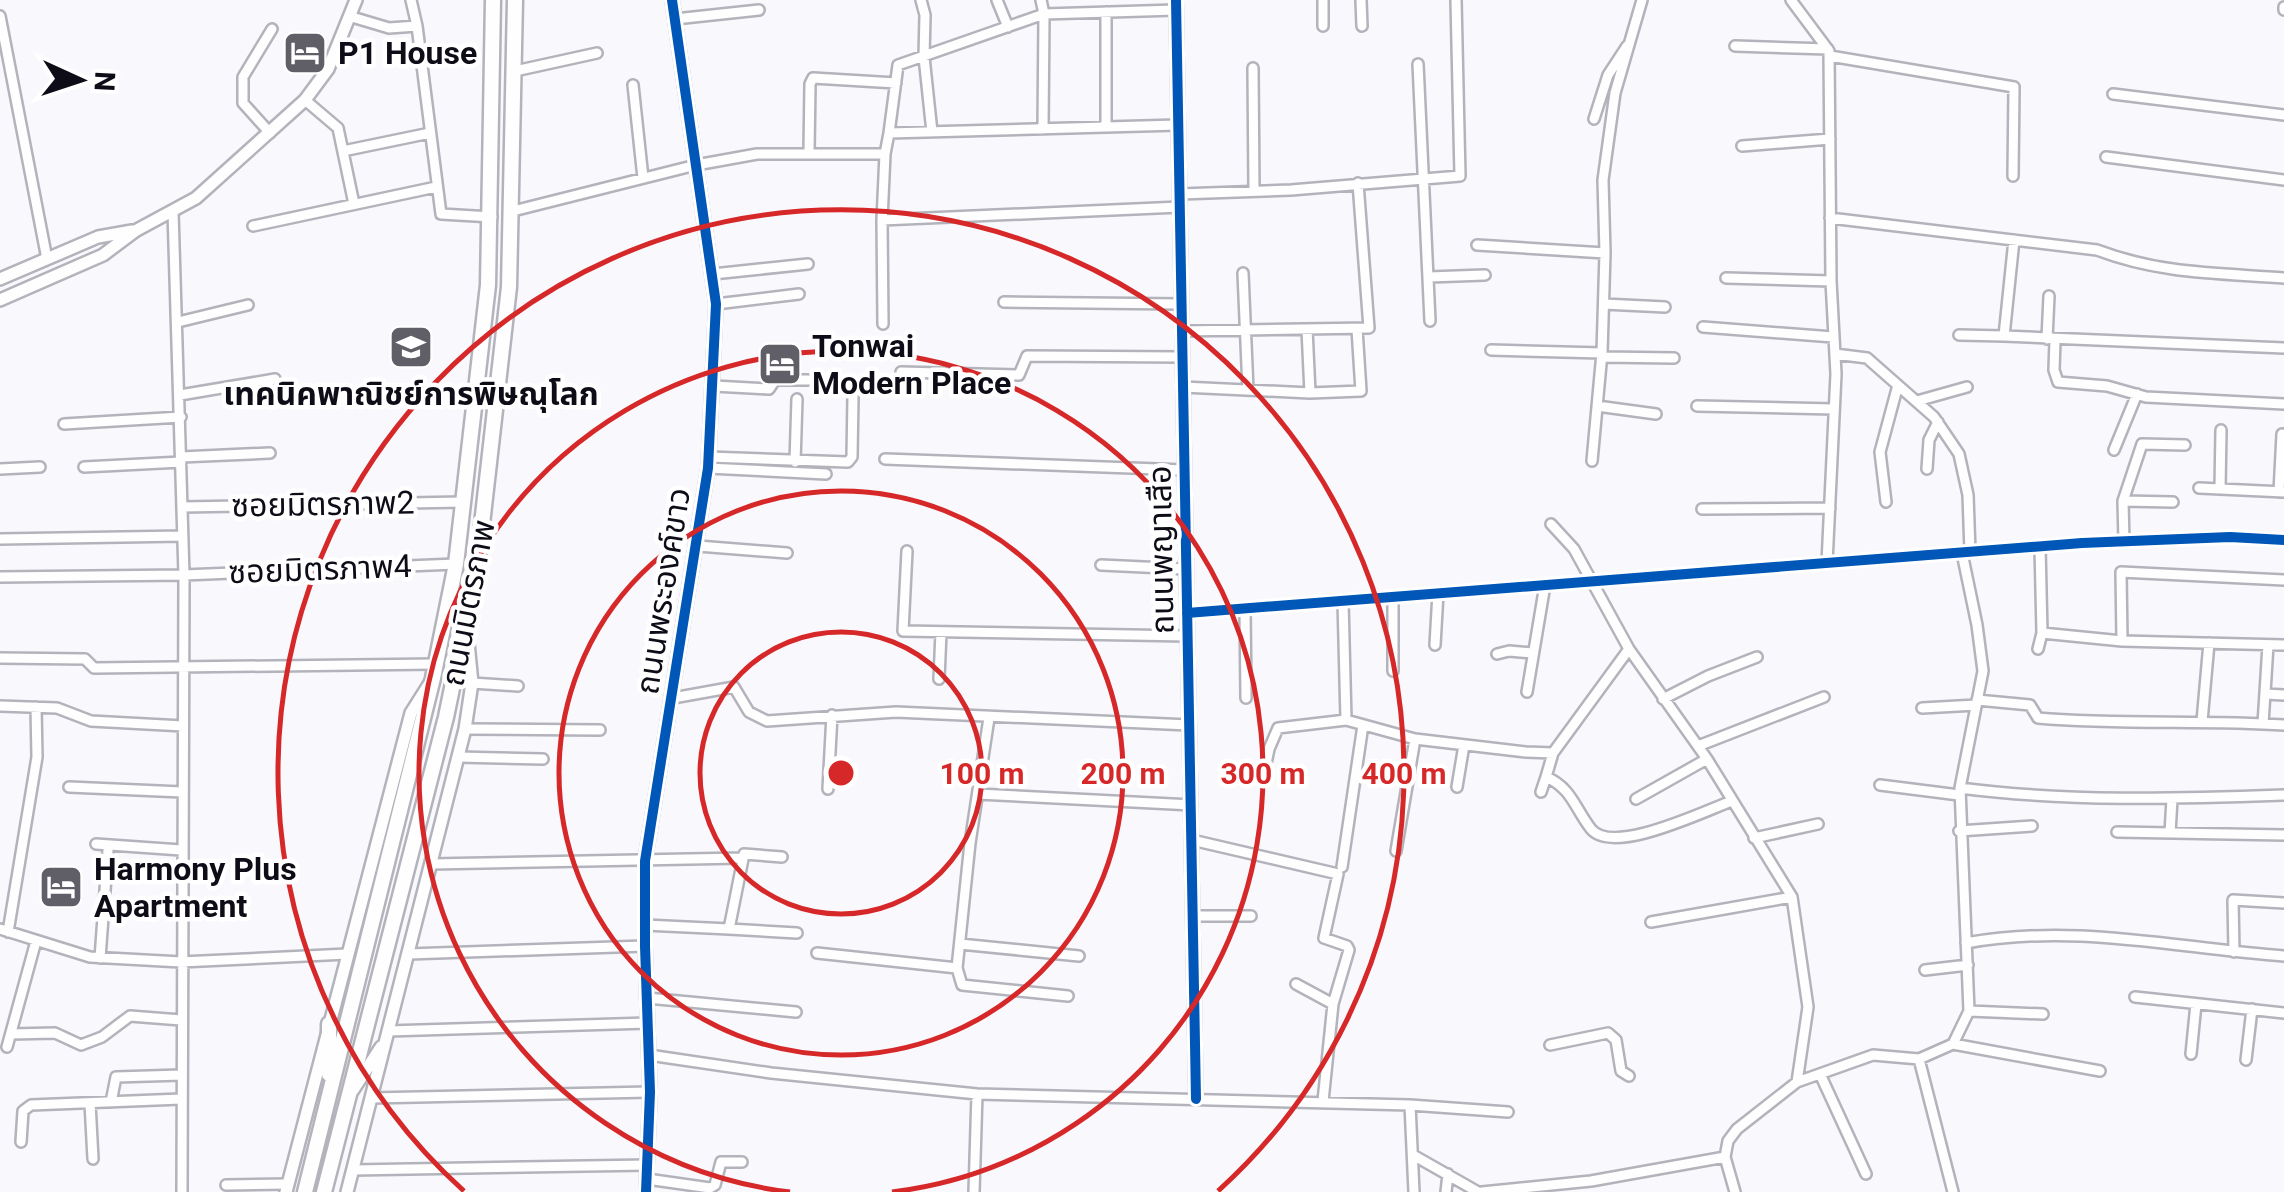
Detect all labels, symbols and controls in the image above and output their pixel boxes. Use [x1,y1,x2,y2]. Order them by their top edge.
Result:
north arrow [30,30,130,130]
hotel icon: P1 House [282,30,328,76]
place label: P1 House [338,34,477,72]
text: N [87,71,121,92]
school or university icon: เทคนิคพาณิชย์การพิษณุโลก [388,324,434,370]
place label: Tonwai Modern Place [812,327,1011,402]
hotel icon: Tonwai Modern Place [757,341,803,387]
place label: เทคนิคพาณิชย์การพิษณุโลก [223,375,599,413]
street label: ถนนพญาเสือ [1141,465,1181,635]
street label: ซอยมิตรภาพ2 [231,483,415,525]
street label: ถนนพระองค์ขาว [628,485,698,697]
street label: ถนนมิตรภาพ [433,517,503,689]
street label: ซอยมิตรภาพ4 [228,547,412,591]
centre of rings [823,755,859,791]
text: 100 m [939,756,1025,791]
text: 200 m [1080,756,1166,791]
text: 300 m [1220,756,1306,791]
text: 400 m [1361,756,1447,791]
place label: Harmony Plus Apartment [94,850,297,925]
hotel icon: Harmony Plus Apartment [38,864,84,910]

